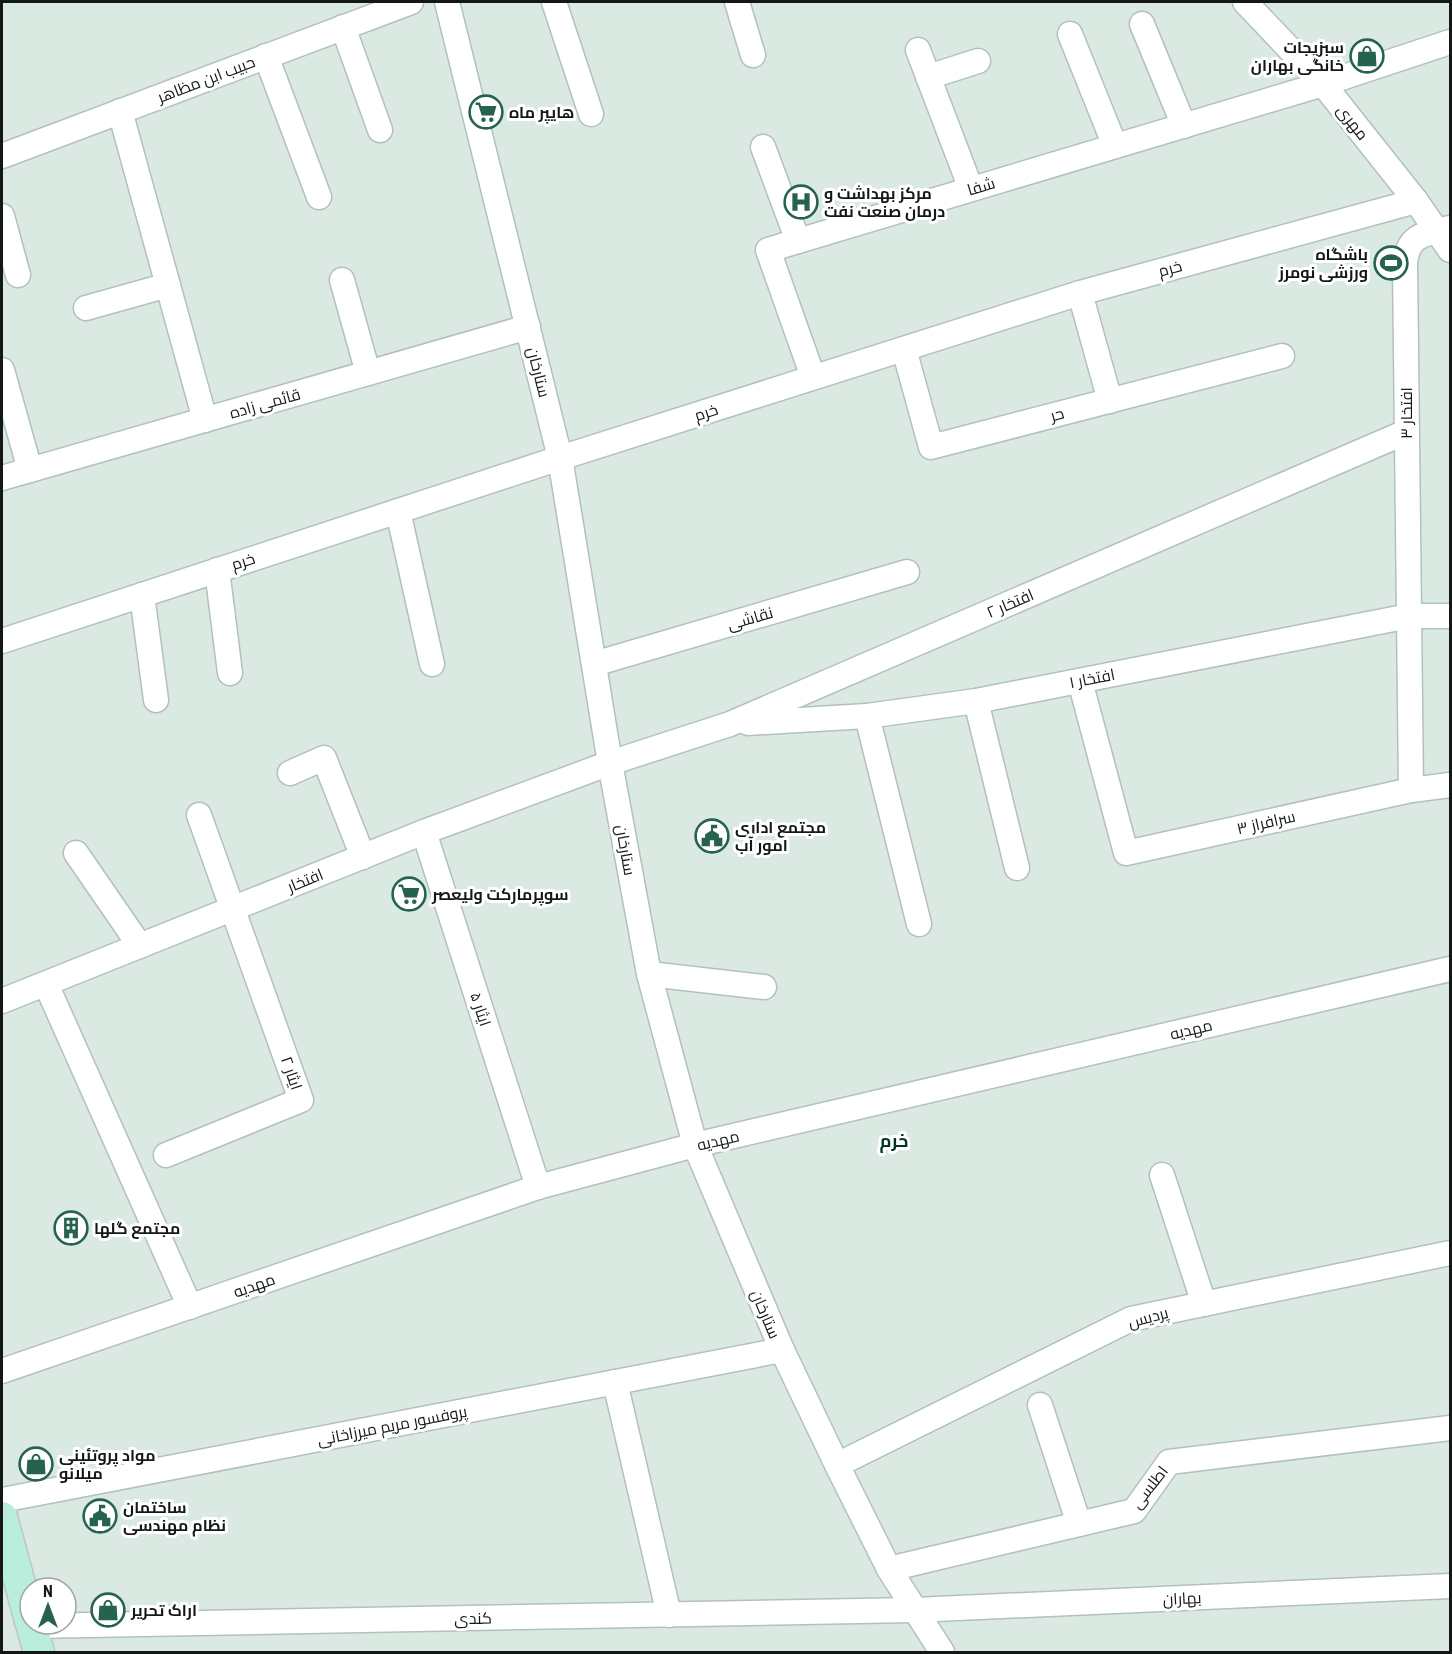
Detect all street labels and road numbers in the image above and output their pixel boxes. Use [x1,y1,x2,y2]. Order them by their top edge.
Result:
street label: حبیب ابن مظاهر [154,52,258,108]
street label: مهری [1332,101,1372,145]
street label: شفا [965,173,997,200]
street label: خرم [1156,256,1185,283]
street label: ستارخان [522,345,554,399]
street label: قائمی زاده [227,384,303,424]
street label: افتخار ۳ [1397,387,1416,439]
street label: خرم [692,400,721,427]
street label: حر [1047,404,1066,426]
street label: خرم [229,549,258,576]
street label: افتخار ۲ [984,585,1037,622]
street label: نقاشی [725,603,775,635]
street label: افتخار ۱ [1068,665,1116,692]
street label: سرافراز ۳ [1235,807,1297,838]
street label: ستارخان [611,823,639,877]
street label: افتخار [283,865,326,897]
street label: ایثار ۵ [466,990,495,1029]
street label: مهدیه [1168,1015,1214,1045]
street label: ایثار ۲ [277,1054,306,1092]
street label: مهدیه [695,1126,741,1156]
street label: مهدیه [231,1270,278,1302]
street label: ستارخان [746,1287,784,1342]
street label: پردیس [1126,1303,1172,1334]
street label: پروفسور مریم میرزاخانی [316,1402,470,1451]
street label: اطلسی [1127,1462,1173,1513]
street label: بهاران [1162,1588,1202,1610]
street label: کندی [454,1609,492,1629]

